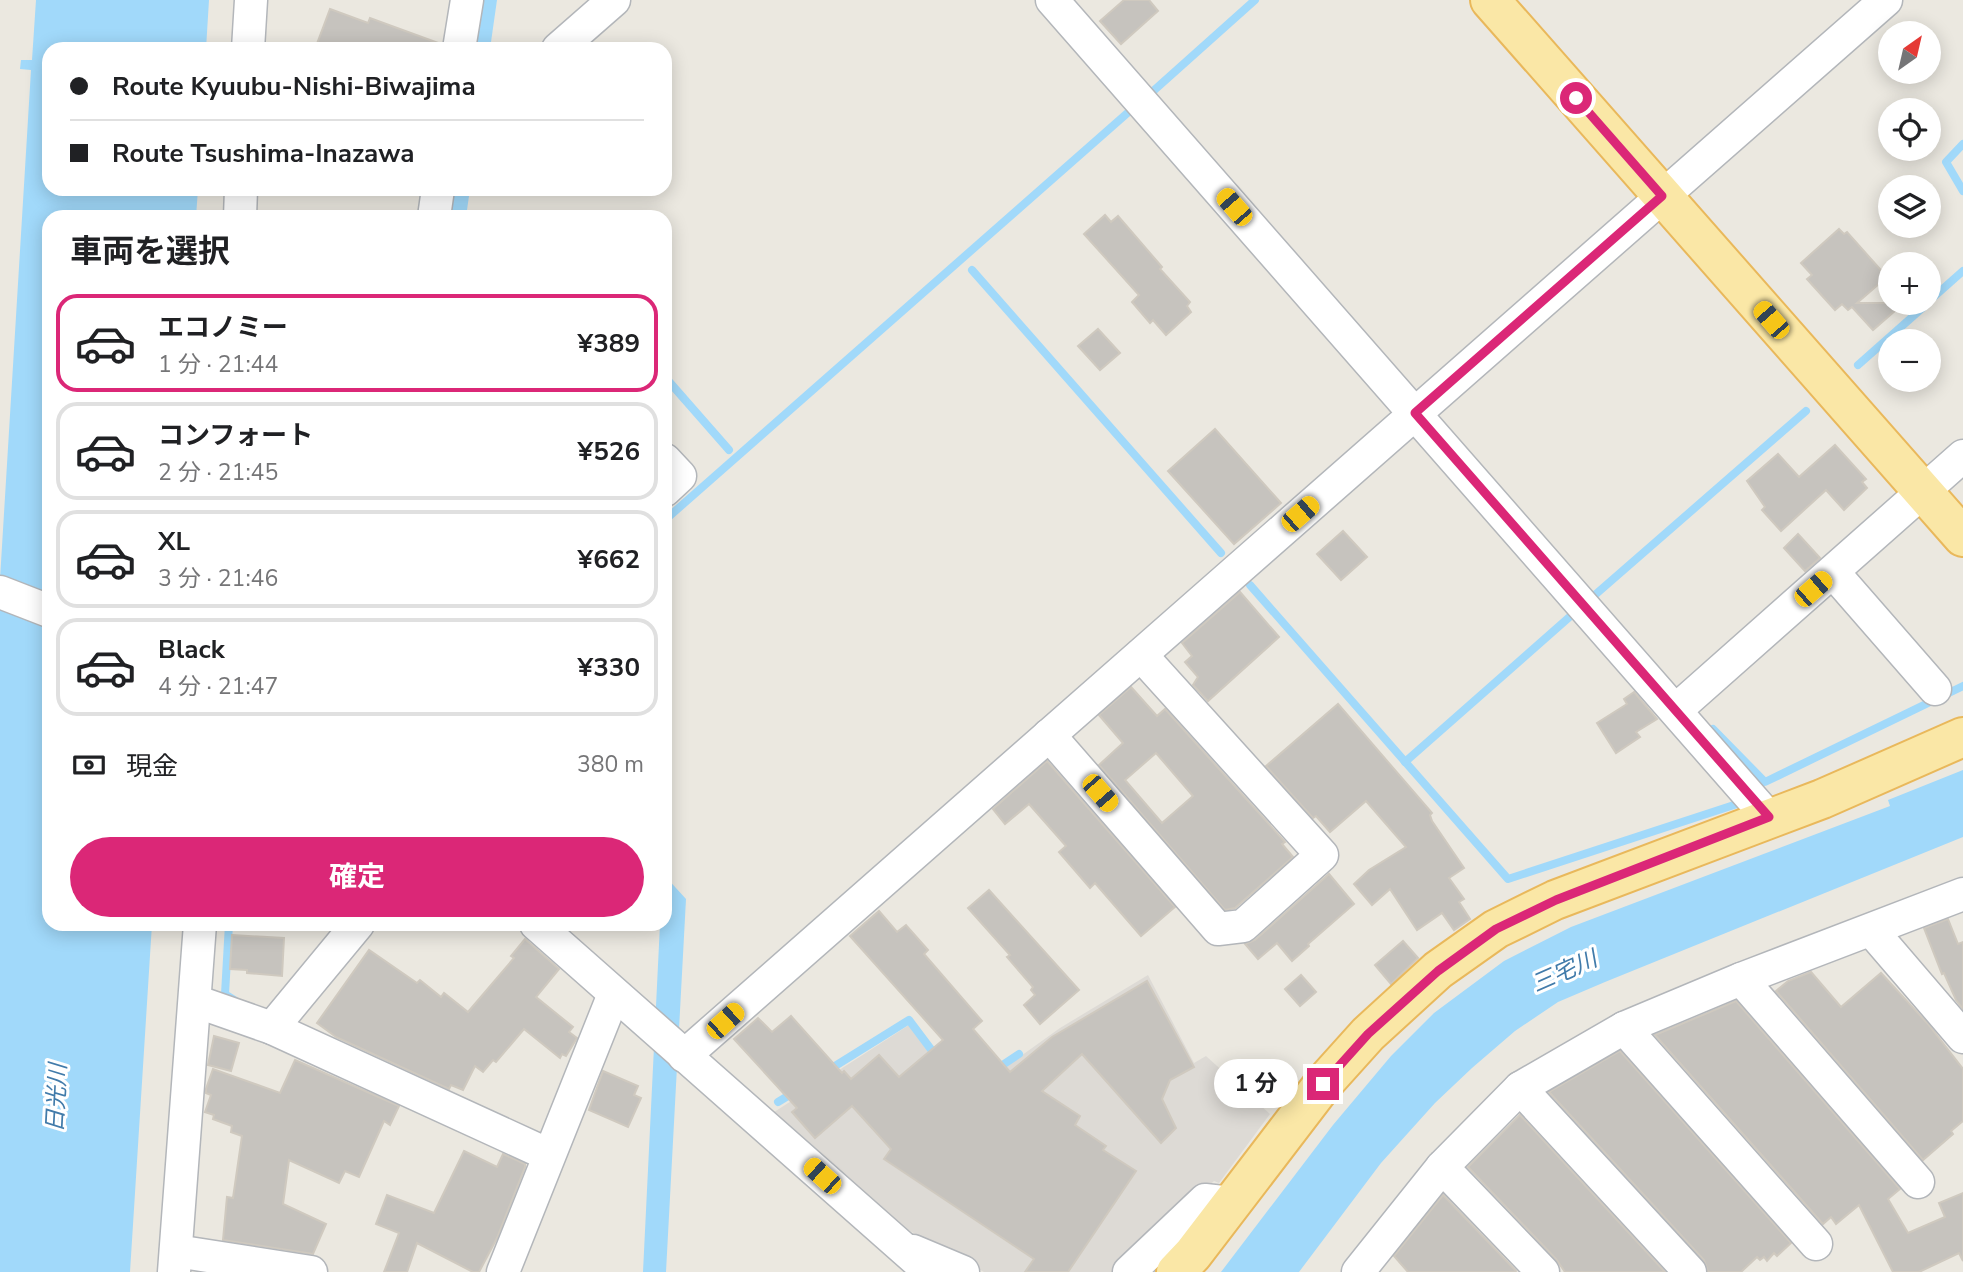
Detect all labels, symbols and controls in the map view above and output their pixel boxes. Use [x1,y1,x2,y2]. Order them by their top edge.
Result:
north arrow [1878,21,1941,84]
map controls [1878,21,1941,392]
text: Route Kyuubu-Nishi-Biwajima [112,69,476,104]
route start [1560,82,1592,114]
button: locate [1878,98,1941,161]
text: Route Tsushima-Inazawa [112,136,414,171]
button: layers [1878,175,1941,238]
car [1213,184,1256,230]
text: 車両を選択 [70,230,230,273]
button: + [1878,252,1941,315]
car [1750,297,1793,343]
text: エコノミー [158,310,288,345]
icon: car [74,312,137,375]
text: ¥389 [578,326,640,361]
button: − [1878,329,1941,392]
text: 1 分 · 21:44 [158,349,278,380]
text: コンフォート [158,418,313,453]
icon: car [74,420,137,483]
text: ¥526 [578,434,640,469]
text: 2 分 · 21:45 [158,457,278,488]
car [1278,492,1323,536]
text: XL [158,524,190,559]
icon: car [74,528,137,591]
text: ¥662 [578,542,640,577]
text: 3 分 · 21:46 [158,563,278,594]
car [1791,567,1836,611]
text: Black [158,632,225,667]
icon: car [74,636,137,699]
text: ¥330 [578,650,640,685]
text: 4 分 · 21:47 [158,671,278,702]
icon: cash [70,746,108,784]
text: 現金 [126,749,178,784]
text: 380 m [577,749,644,780]
car [1079,770,1122,816]
button: 確定 [70,837,644,917]
water label: 三宅川 [1526,942,1605,1000]
car [703,999,748,1043]
water label: 日光川 [39,1060,74,1133]
callout: 1 分 [1214,1060,1298,1108]
text: 1 分 [1234,1068,1278,1099]
route end [1307,1068,1339,1100]
car [800,1154,845,1198]

